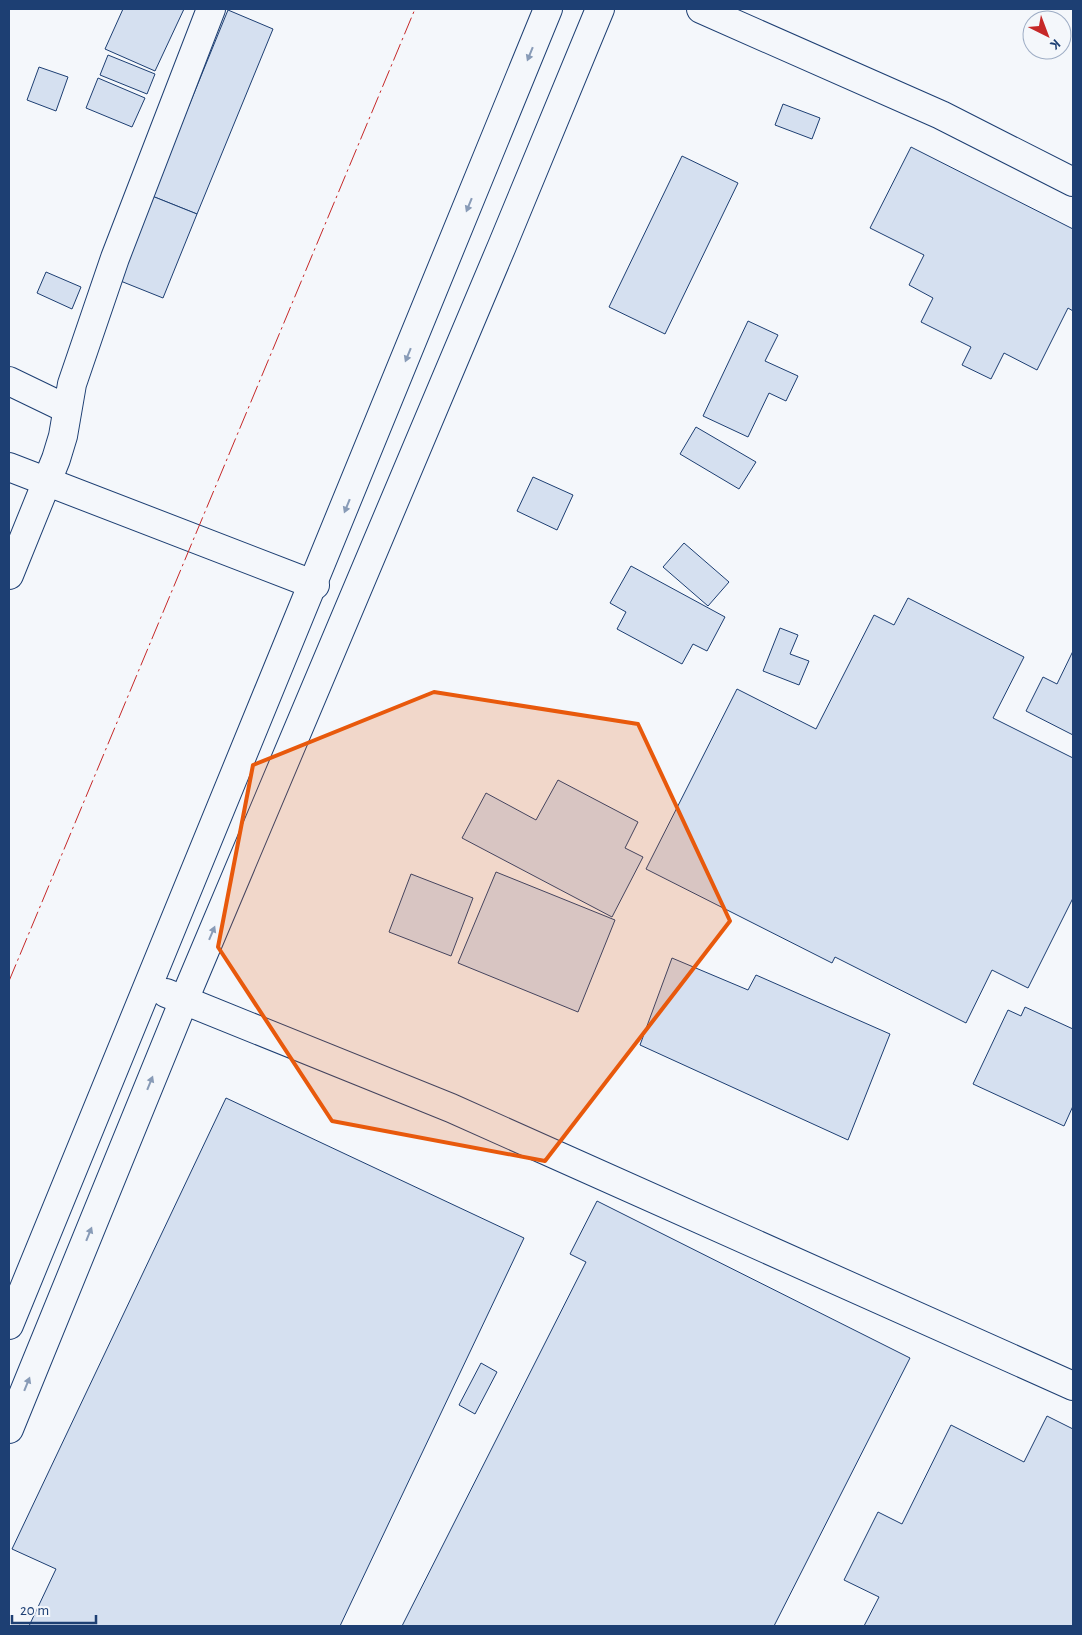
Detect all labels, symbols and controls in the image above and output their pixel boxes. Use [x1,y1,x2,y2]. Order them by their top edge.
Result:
north arrow [1022,10,1072,60]
text: K [1047,36,1063,52]
one-way arrow [525,47,533,61]
one-way arrow [465,198,473,213]
one-way arrow [404,348,412,363]
one-way arrow [343,499,351,514]
one-way arrow [209,926,217,940]
one-way arrow [146,1075,154,1090]
one-way arrow [85,1227,93,1241]
one-way arrow [23,1376,31,1391]
scale bar [12,1592,96,1624]
text: 20 m [20,1603,49,1618]

